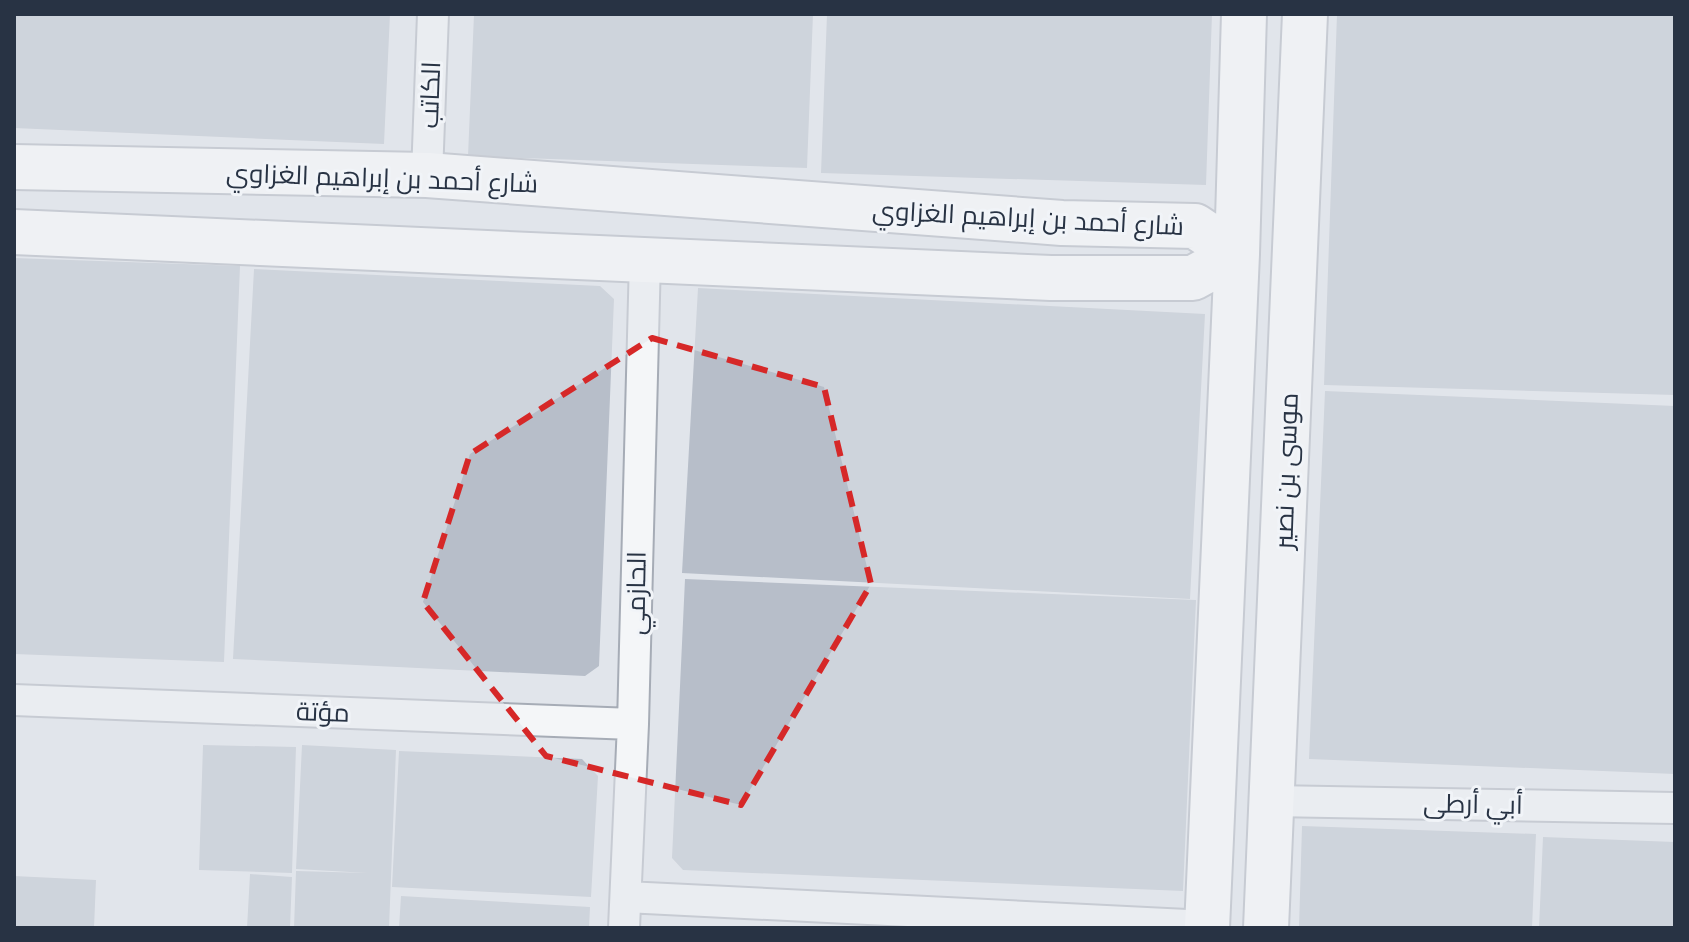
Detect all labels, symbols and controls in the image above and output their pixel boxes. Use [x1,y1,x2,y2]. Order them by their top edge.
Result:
street label: الكاتب [412,61,448,129]
street label: شارع أحمد بن إبراهيم الغزاوي [225,156,539,203]
street label: شارع أحمد بن إبراهيم الغزاوي [871,193,1185,246]
street label: موسى بن نصير [1266,392,1306,552]
street label: الحازمي [618,551,658,635]
street label: مؤتة [296,694,350,730]
street label: أبي أرطى [1423,786,1523,826]

